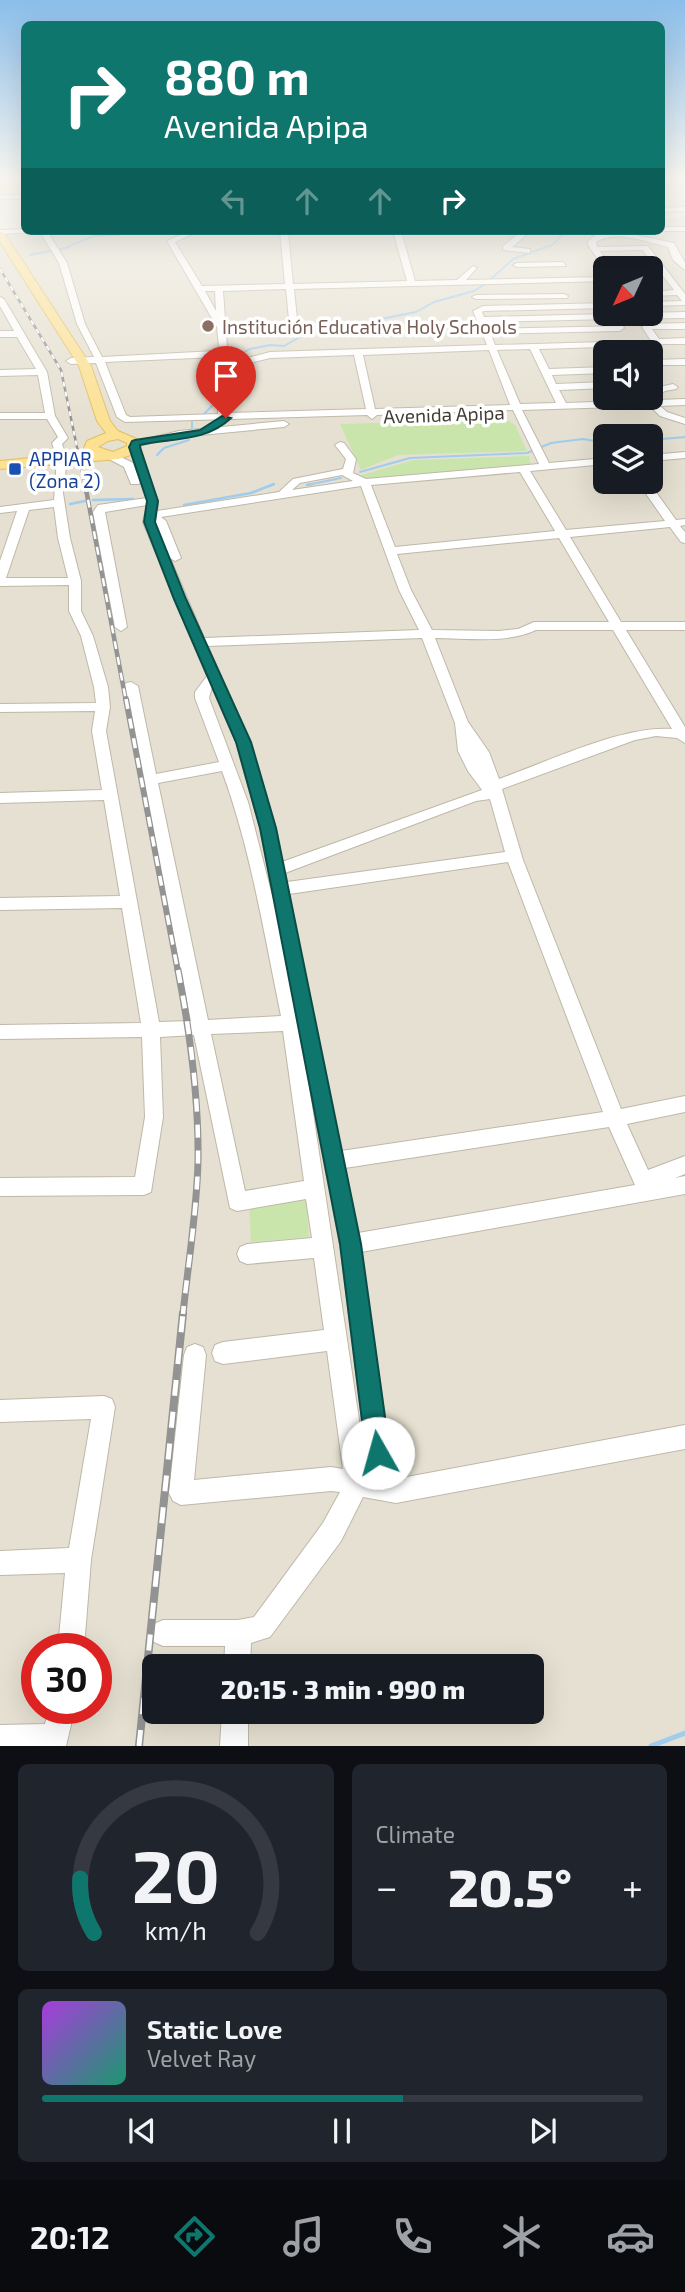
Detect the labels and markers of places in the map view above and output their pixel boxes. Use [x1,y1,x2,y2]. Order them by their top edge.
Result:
place label: Institución Educativa Holy Schools [222,315,517,338]
marker: Institución Educativa Holy Schools [200,318,216,334]
pin [196,346,256,418]
place label: APPIAR (Zona 2) [29,447,101,492]
marker: APPIAR (Zona 2) [7,461,23,477]

